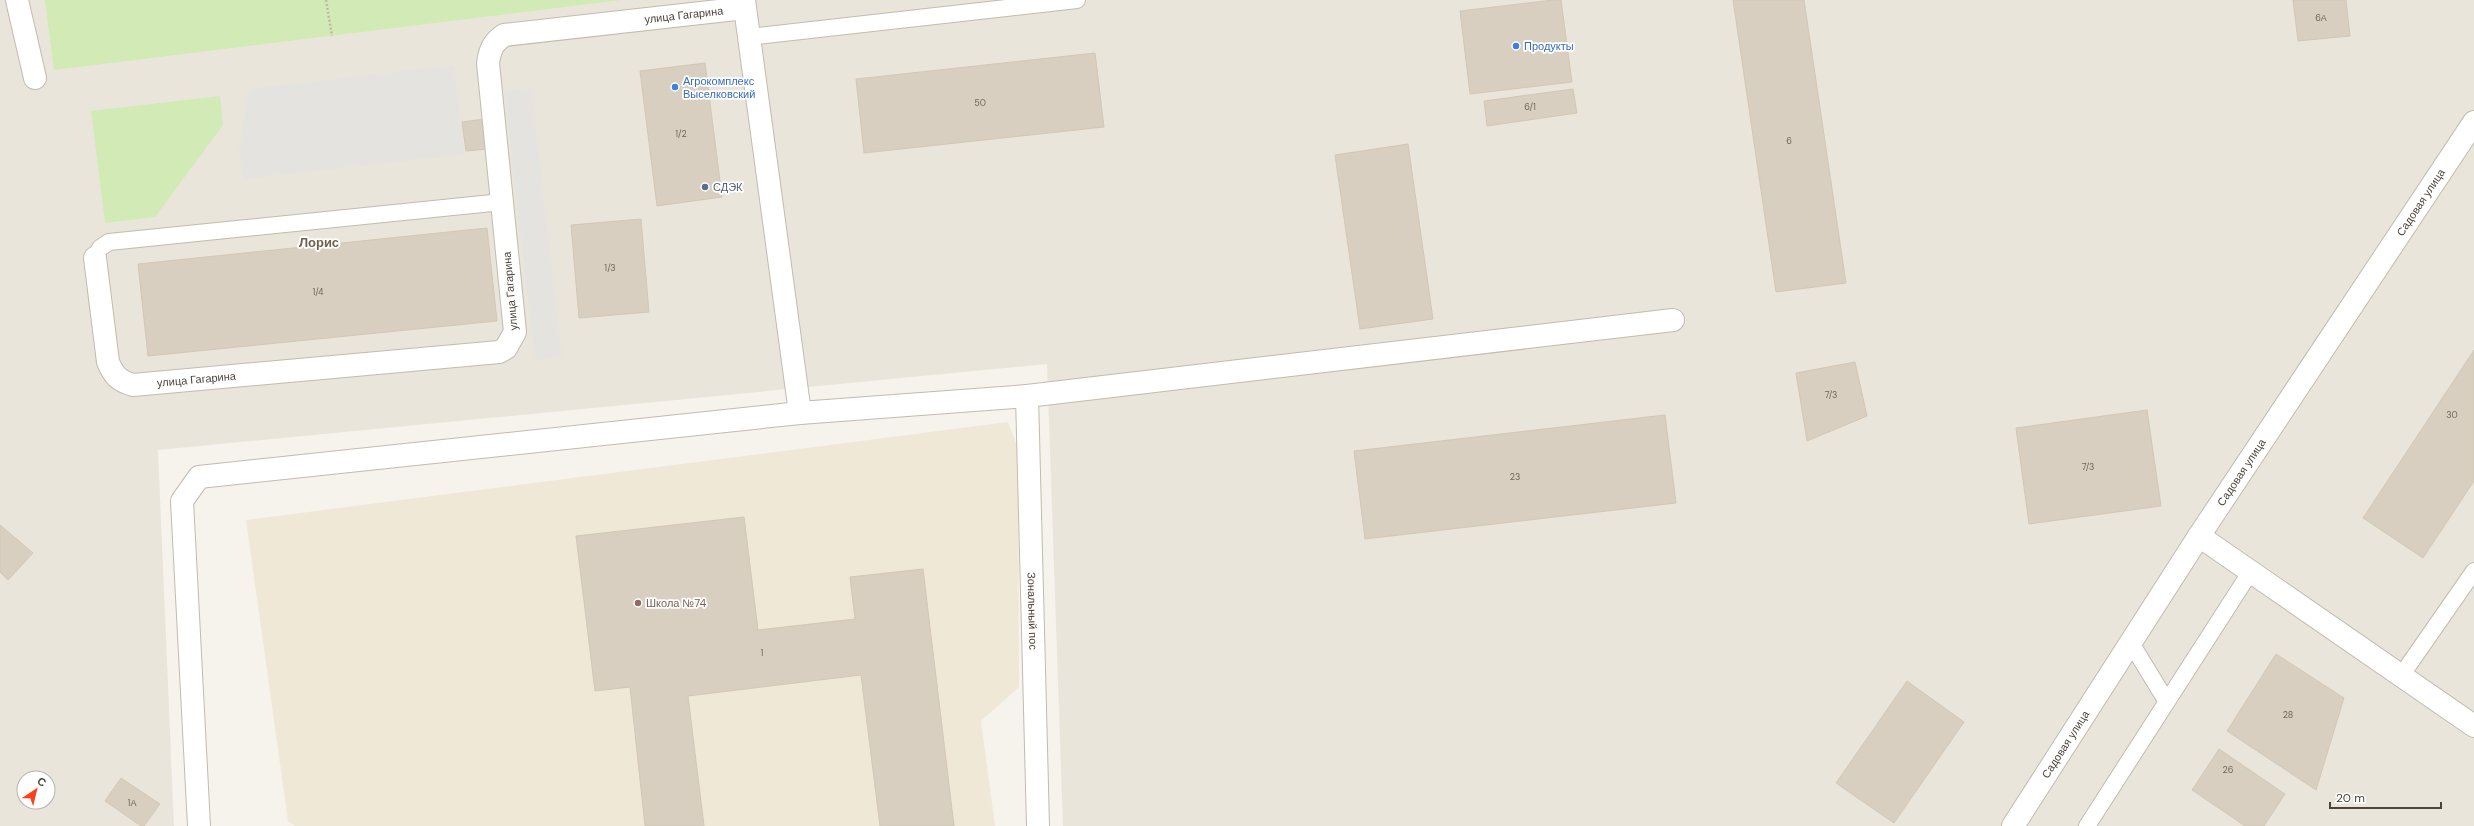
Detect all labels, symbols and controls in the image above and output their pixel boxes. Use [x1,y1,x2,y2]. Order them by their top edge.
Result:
street label: улица Гагарина [644,3,725,26]
house number: 6А [2315,12,2327,24]
place label: Продукты [1524,39,1574,53]
marker: Продукты [1511,41,1521,51]
place label: Агрокомплекс Выселковский [683,74,755,101]
marker: Агрокомплекс Выселковский [670,82,680,92]
house number: 50 [974,97,986,109]
house number: 6/1 [1524,101,1536,113]
house number: 1/2 [675,128,687,140]
house number: 6 [1786,135,1792,147]
street label: Садовая улица [2393,165,2448,239]
place label: СДЭК [713,180,743,194]
marker: СДЭК [700,182,710,192]
district label: Лорис [299,234,339,251]
street label: улица Гагарина [500,250,520,331]
house number: 1/3 [604,262,616,274]
house number: 1/4 [312,286,324,298]
street label: улица Гагарина [156,369,237,390]
house number: 7/3 [1825,389,1837,401]
house number: 30 [2446,409,2458,421]
street label: Садовая улица [2214,435,2269,509]
house number: 7/3 [2082,461,2094,473]
house number: 23 [1510,471,1520,483]
street label: Зональный пос [1025,572,1041,651]
place label: Школа №74 [646,596,706,610]
marker: Школа №74 [633,598,643,608]
house number: 1 [761,647,764,659]
street label: Садовая улица [2038,707,2093,781]
house number: 28 [2283,709,2293,721]
house number: 26 [2223,764,2234,776]
north arrow [16,770,56,810]
text: С [34,774,49,790]
scale bar [2330,784,2441,810]
text: 20 m [2336,790,2365,806]
house number: 1А [128,797,136,809]

